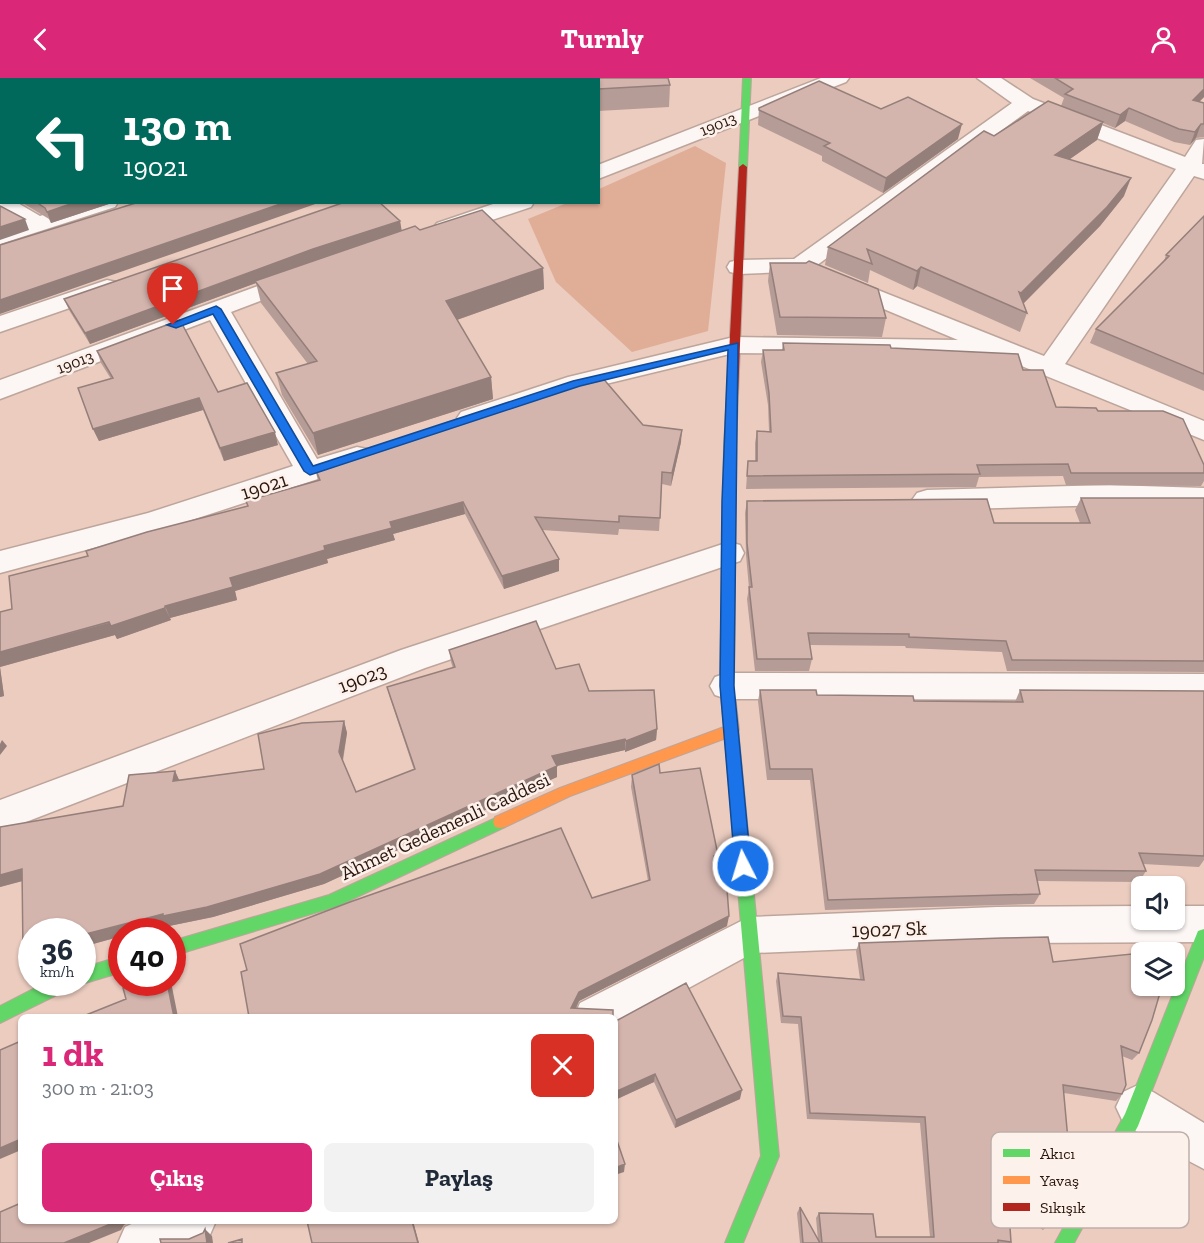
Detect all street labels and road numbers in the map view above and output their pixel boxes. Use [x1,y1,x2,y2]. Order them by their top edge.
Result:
street label: 19013 [697,108,739,140]
street label: 19013 [54,346,96,378]
street label: 19021 [238,467,291,505]
street label: 19023 [334,658,390,698]
street label: Ahmet Gedemenli Caddesi [336,767,554,885]
street label: 19027 Sk [851,916,928,942]

